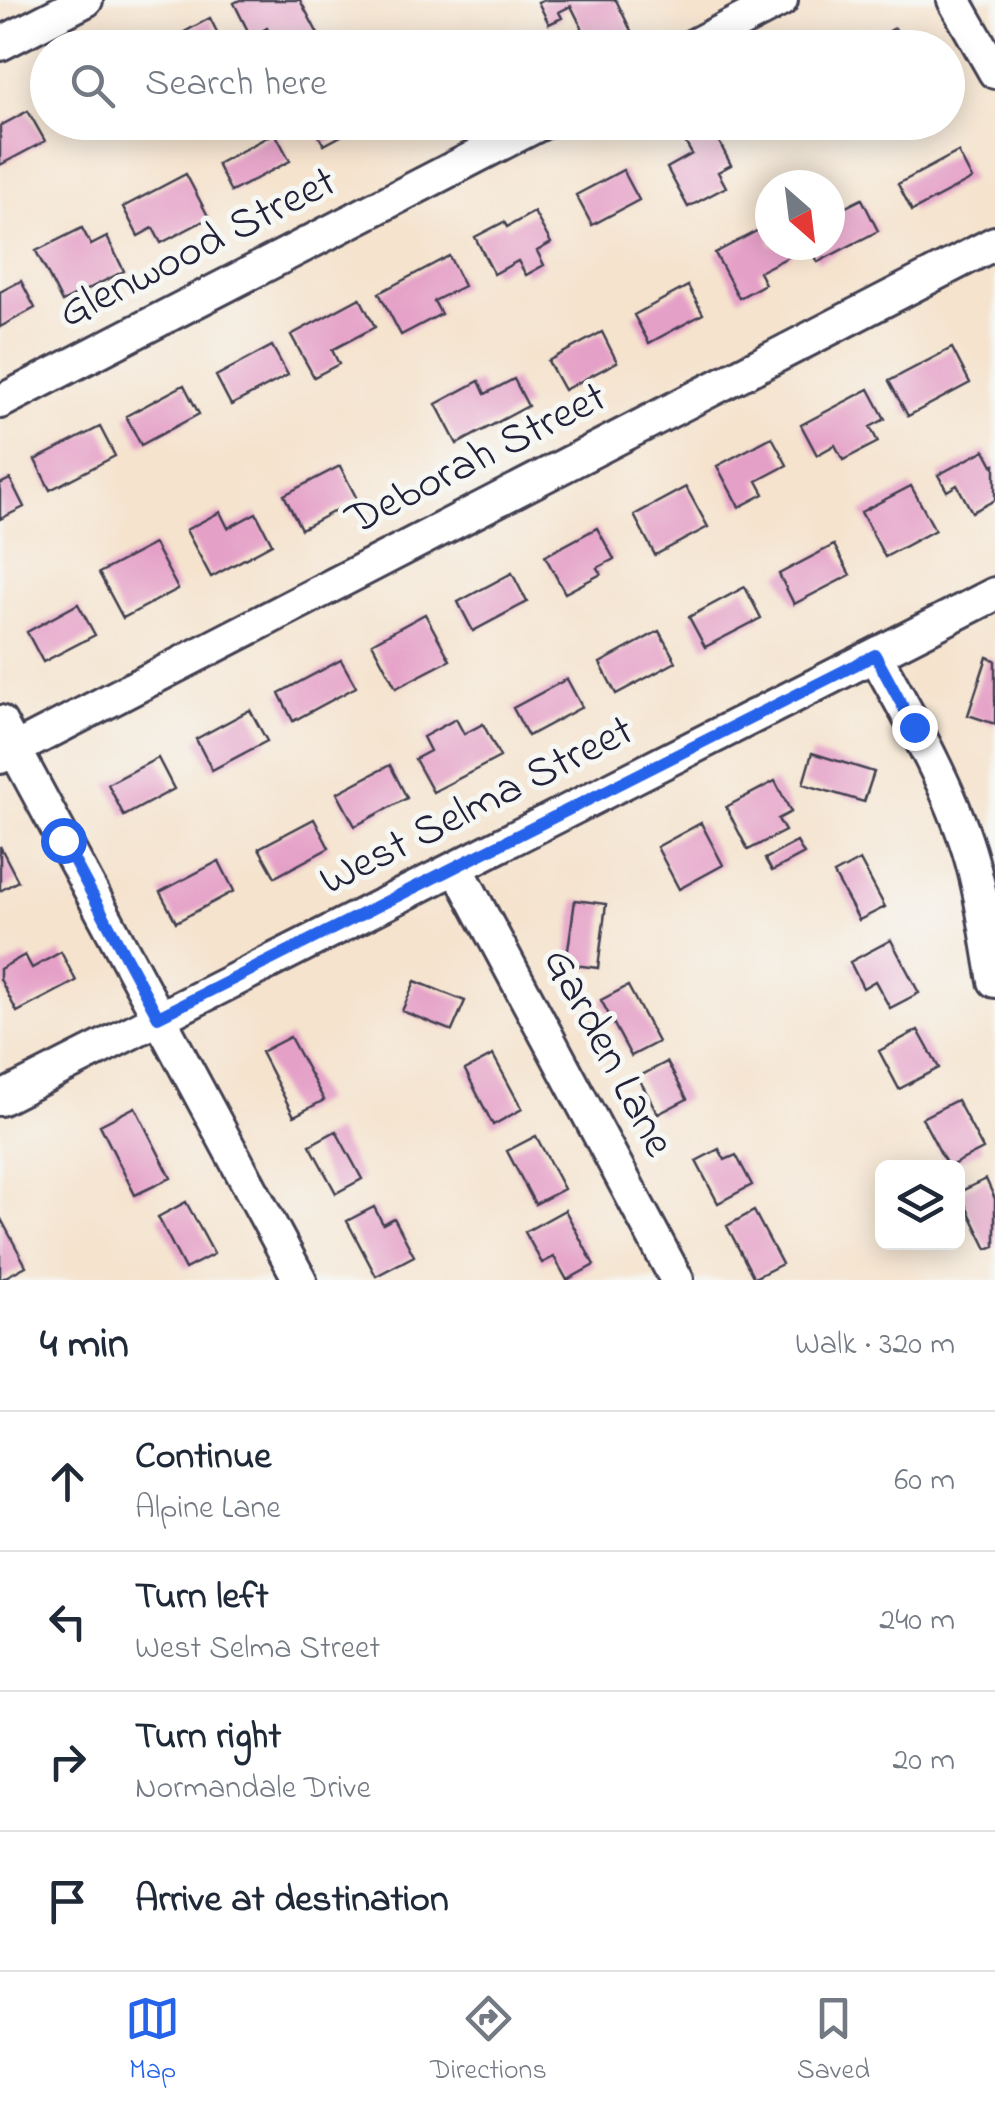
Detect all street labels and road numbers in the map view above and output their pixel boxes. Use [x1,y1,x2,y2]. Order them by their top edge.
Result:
street label: Glenwood Street [48,151,348,347]
street label: Deborah Street [334,366,619,554]
street label: West Selma Street [308,699,646,915]
street label: Garden Lane [524,937,690,1170]

